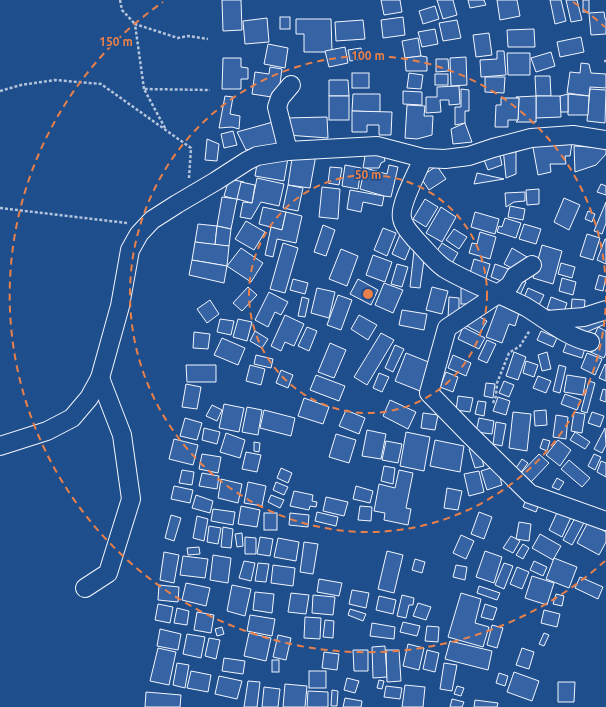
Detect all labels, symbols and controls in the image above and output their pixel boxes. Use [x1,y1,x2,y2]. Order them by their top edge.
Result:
text: 150 m [99,35,133,48]
text: 100 m [351,49,385,62]
text: 50 m [355,168,381,181]
centre of rings [361,287,375,301]

